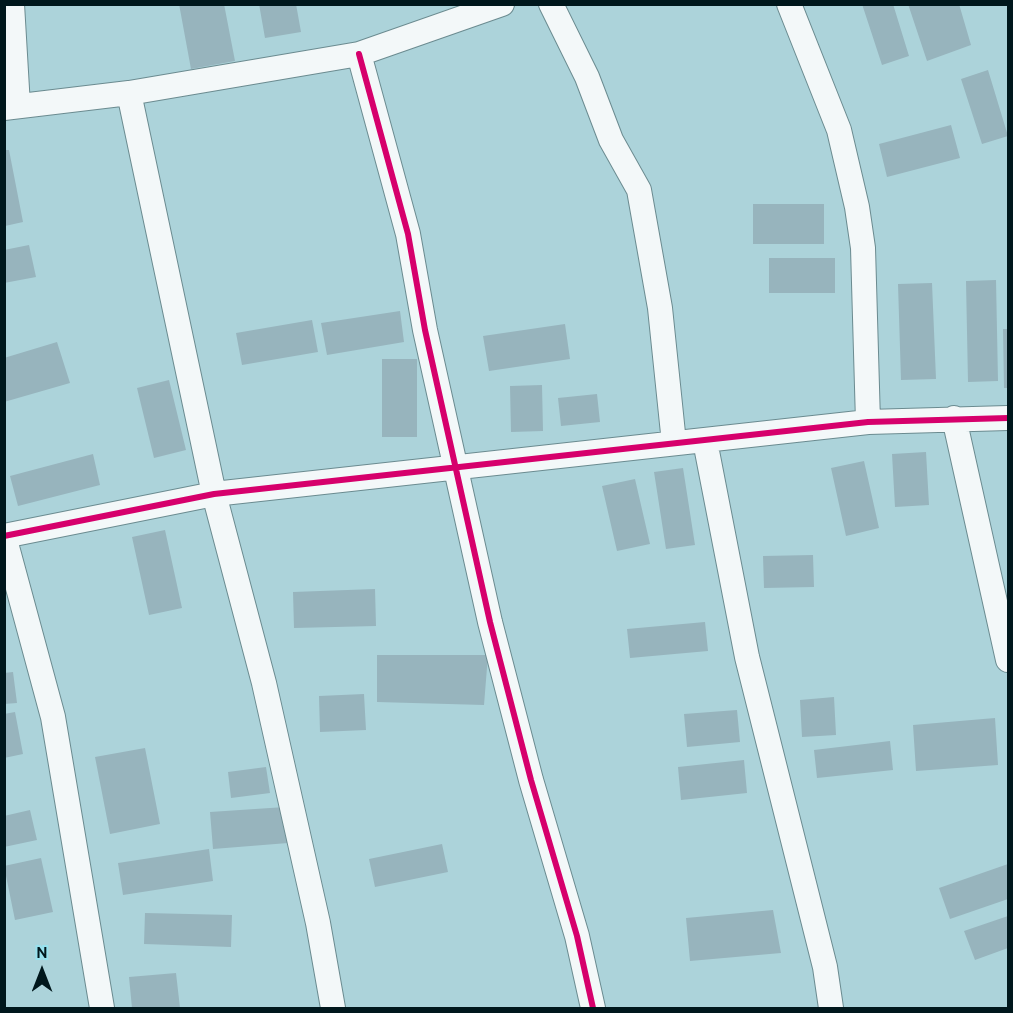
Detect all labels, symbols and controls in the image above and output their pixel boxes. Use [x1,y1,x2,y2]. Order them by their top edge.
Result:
north arrow [12,941,72,1001]
text: N [36,943,48,962]

